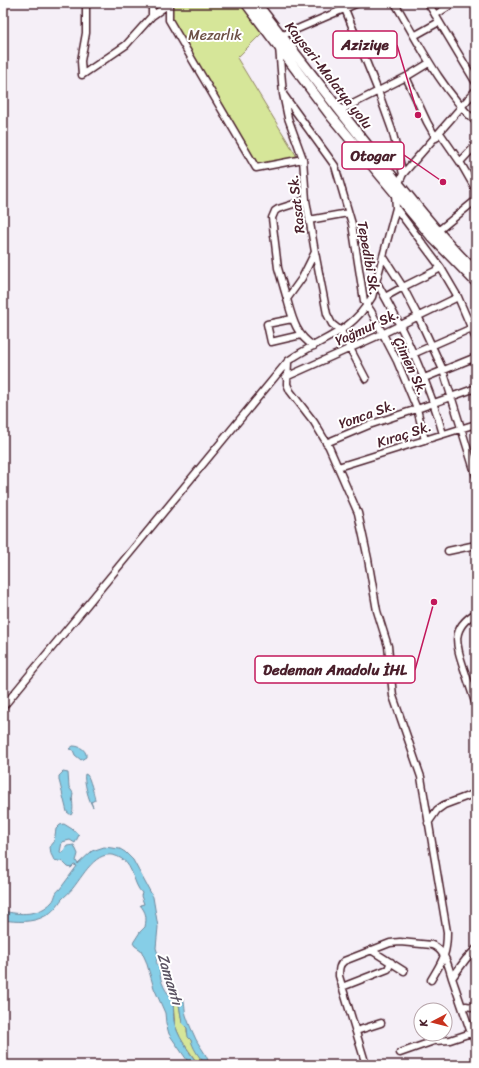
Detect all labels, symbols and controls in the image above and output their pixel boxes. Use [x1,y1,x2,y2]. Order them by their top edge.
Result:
street label: Kayseri-Malatya yolu [278,16,379,135]
park label: Mezarlık [188,23,242,48]
callout: Aziziye [333,31,397,58]
text: Aziziye [340,32,389,58]
callout: Otogar [342,142,404,169]
text: Otogar [349,143,397,169]
street label: Rasat Sk. [280,173,313,235]
street label: Tepedibi Sk. [350,219,387,297]
street label: Yağmur Sk. [331,302,403,353]
street label: Çimen Sk. [386,333,435,400]
street label: Yonca Sk. [335,393,399,436]
street label: Kıraç Sk. [374,414,435,455]
callout: Dedeman Anadolu İHL [255,656,415,683]
text: Dedeman Anadolu İHL [263,657,408,683]
water label: Zamantı [150,950,191,1010]
north arrow [413,1002,453,1042]
text: K [414,1017,434,1029]

